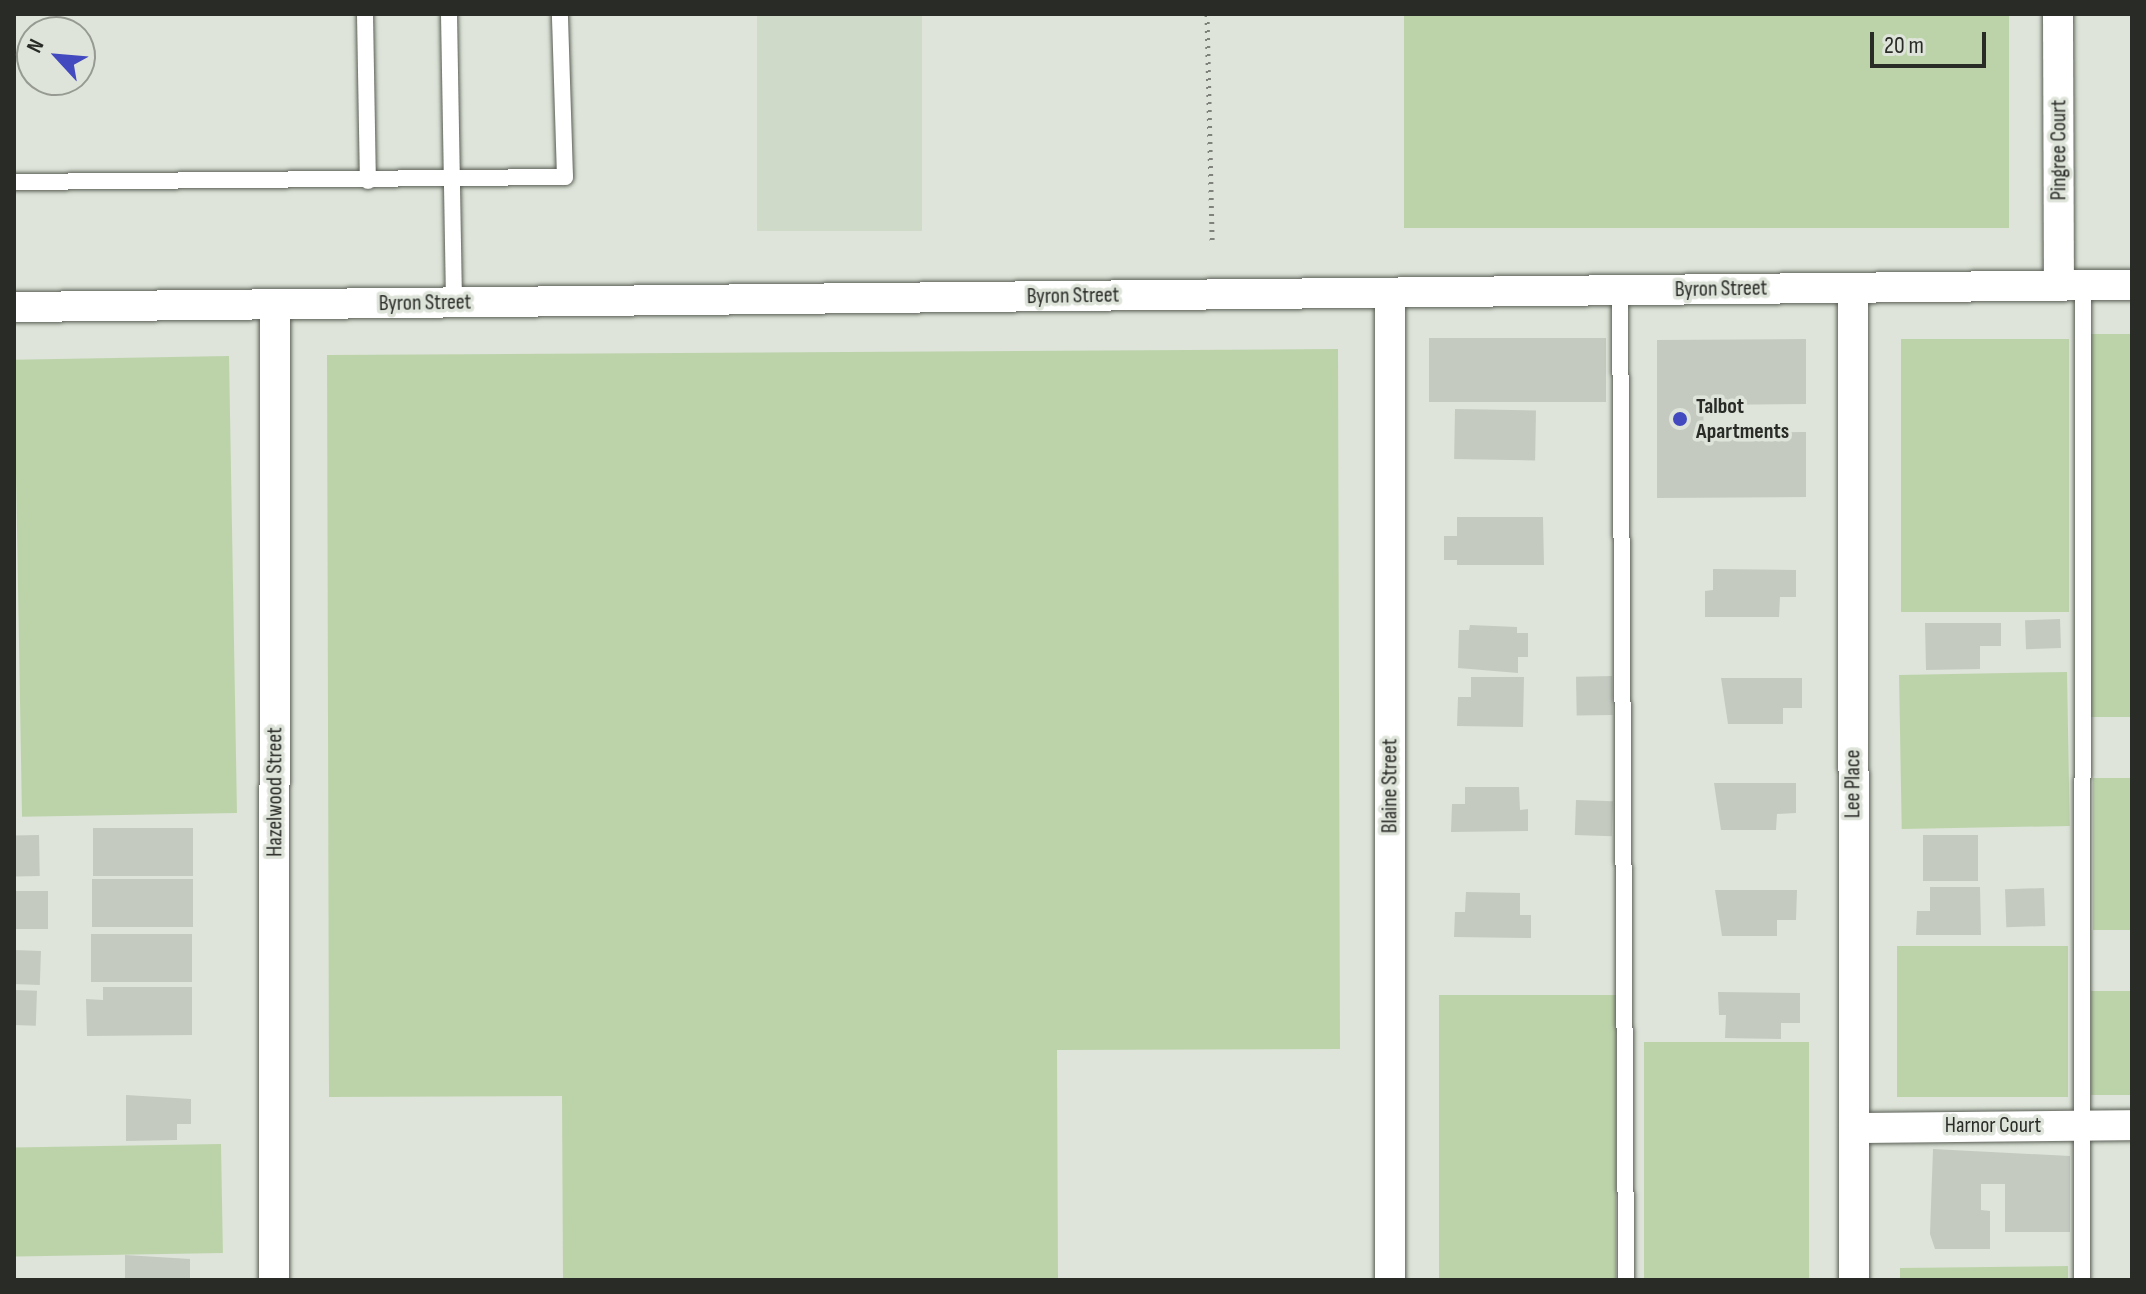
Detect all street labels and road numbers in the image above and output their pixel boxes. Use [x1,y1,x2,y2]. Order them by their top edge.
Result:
street label: Pingree Court [2046,100,2072,200]
street label: Byron Street [1675,275,1767,303]
street label: Byron Street [1027,282,1119,310]
street label: Byron Street [379,289,471,317]
street label: Hazelwood Street [262,727,288,857]
street label: Blaine Street [1377,739,1403,833]
street label: Lee Place [1840,750,1866,818]
street label: Harnor Court [1945,1113,2041,1139]

